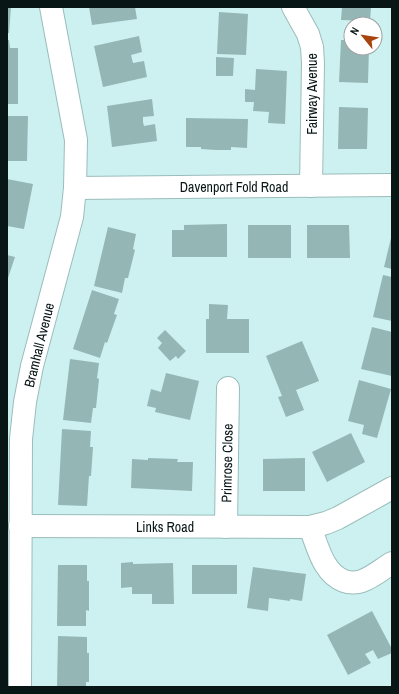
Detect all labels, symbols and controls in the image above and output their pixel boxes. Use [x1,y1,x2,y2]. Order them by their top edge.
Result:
north arrow [343,16,383,56]
text: N [347,25,362,37]
street label: Fairway Avenue [303,53,321,135]
street label: Davenport Fold Road [180,178,288,196]
street label: Bramhall Avenue [20,301,58,389]
street label: Primrose Close [217,423,237,503]
street label: Links Road [136,518,194,536]

